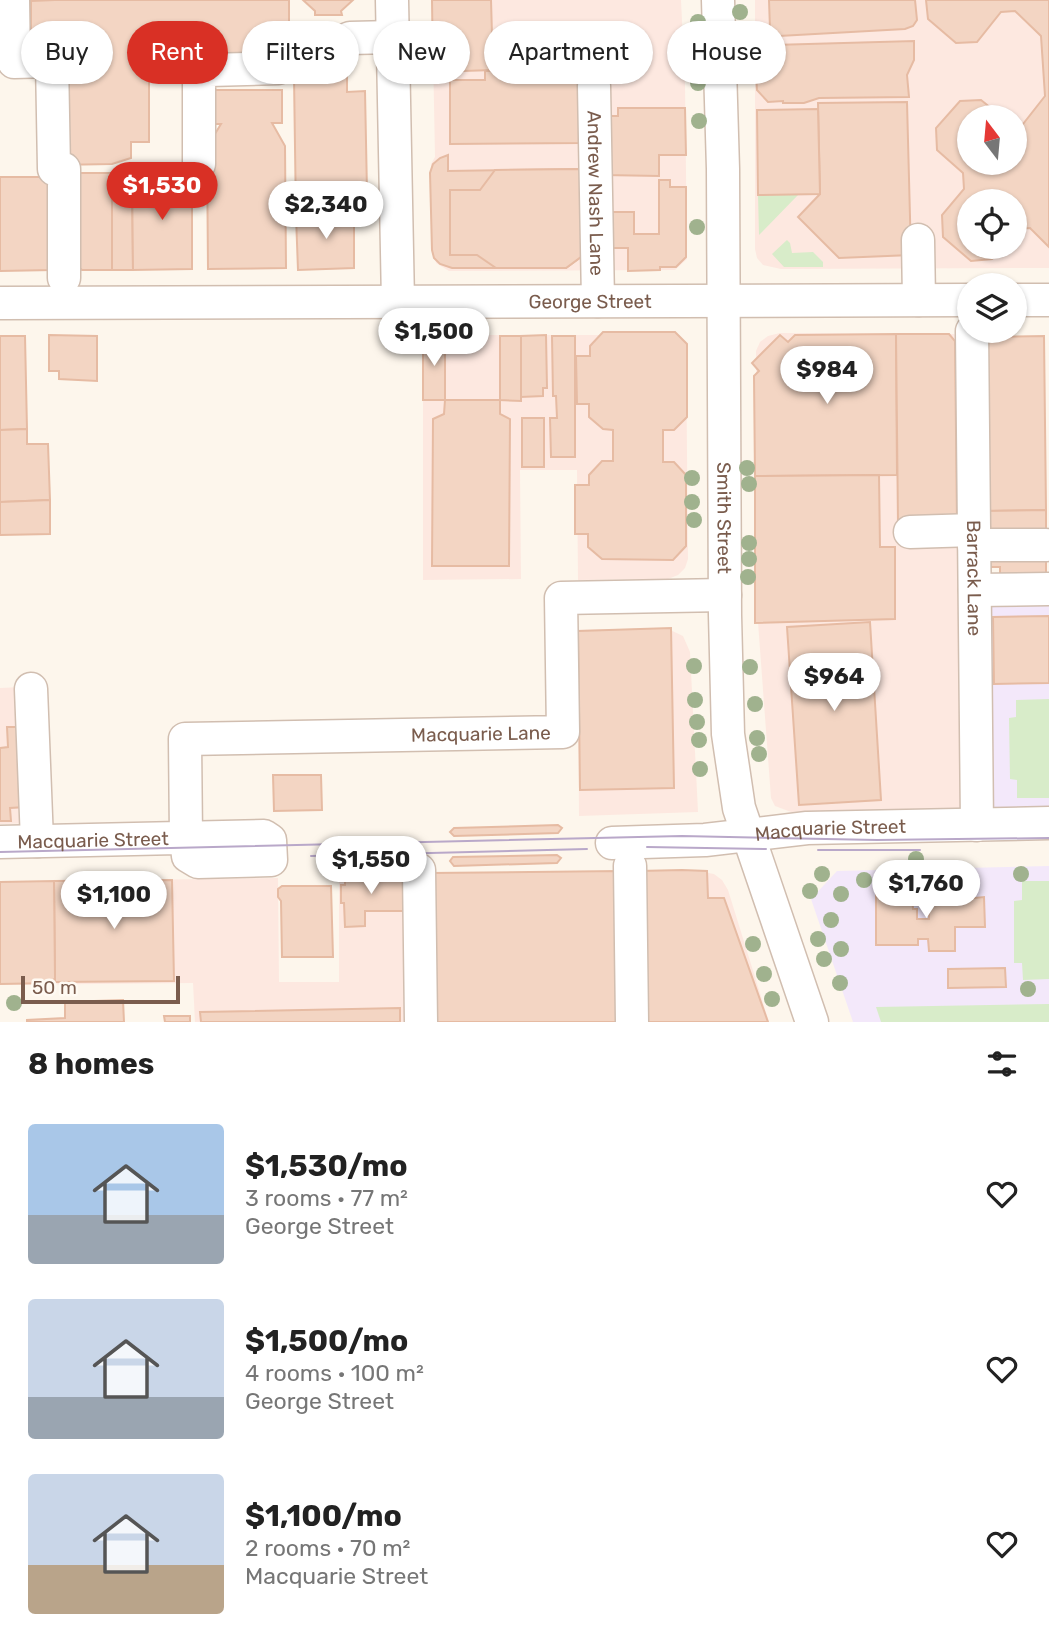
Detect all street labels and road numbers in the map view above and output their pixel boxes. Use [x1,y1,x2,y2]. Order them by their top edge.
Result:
street label: Andrew Nash Lane [582,110,609,276]
street label: George Street [528,290,652,313]
street label: Smith Street [712,462,736,575]
street label: Barrack Lane [962,520,986,636]
street label: Macquarie Lane [411,721,551,747]
street label: Macquarie Street [754,815,907,846]
street label: Macquarie Street [17,827,170,854]

